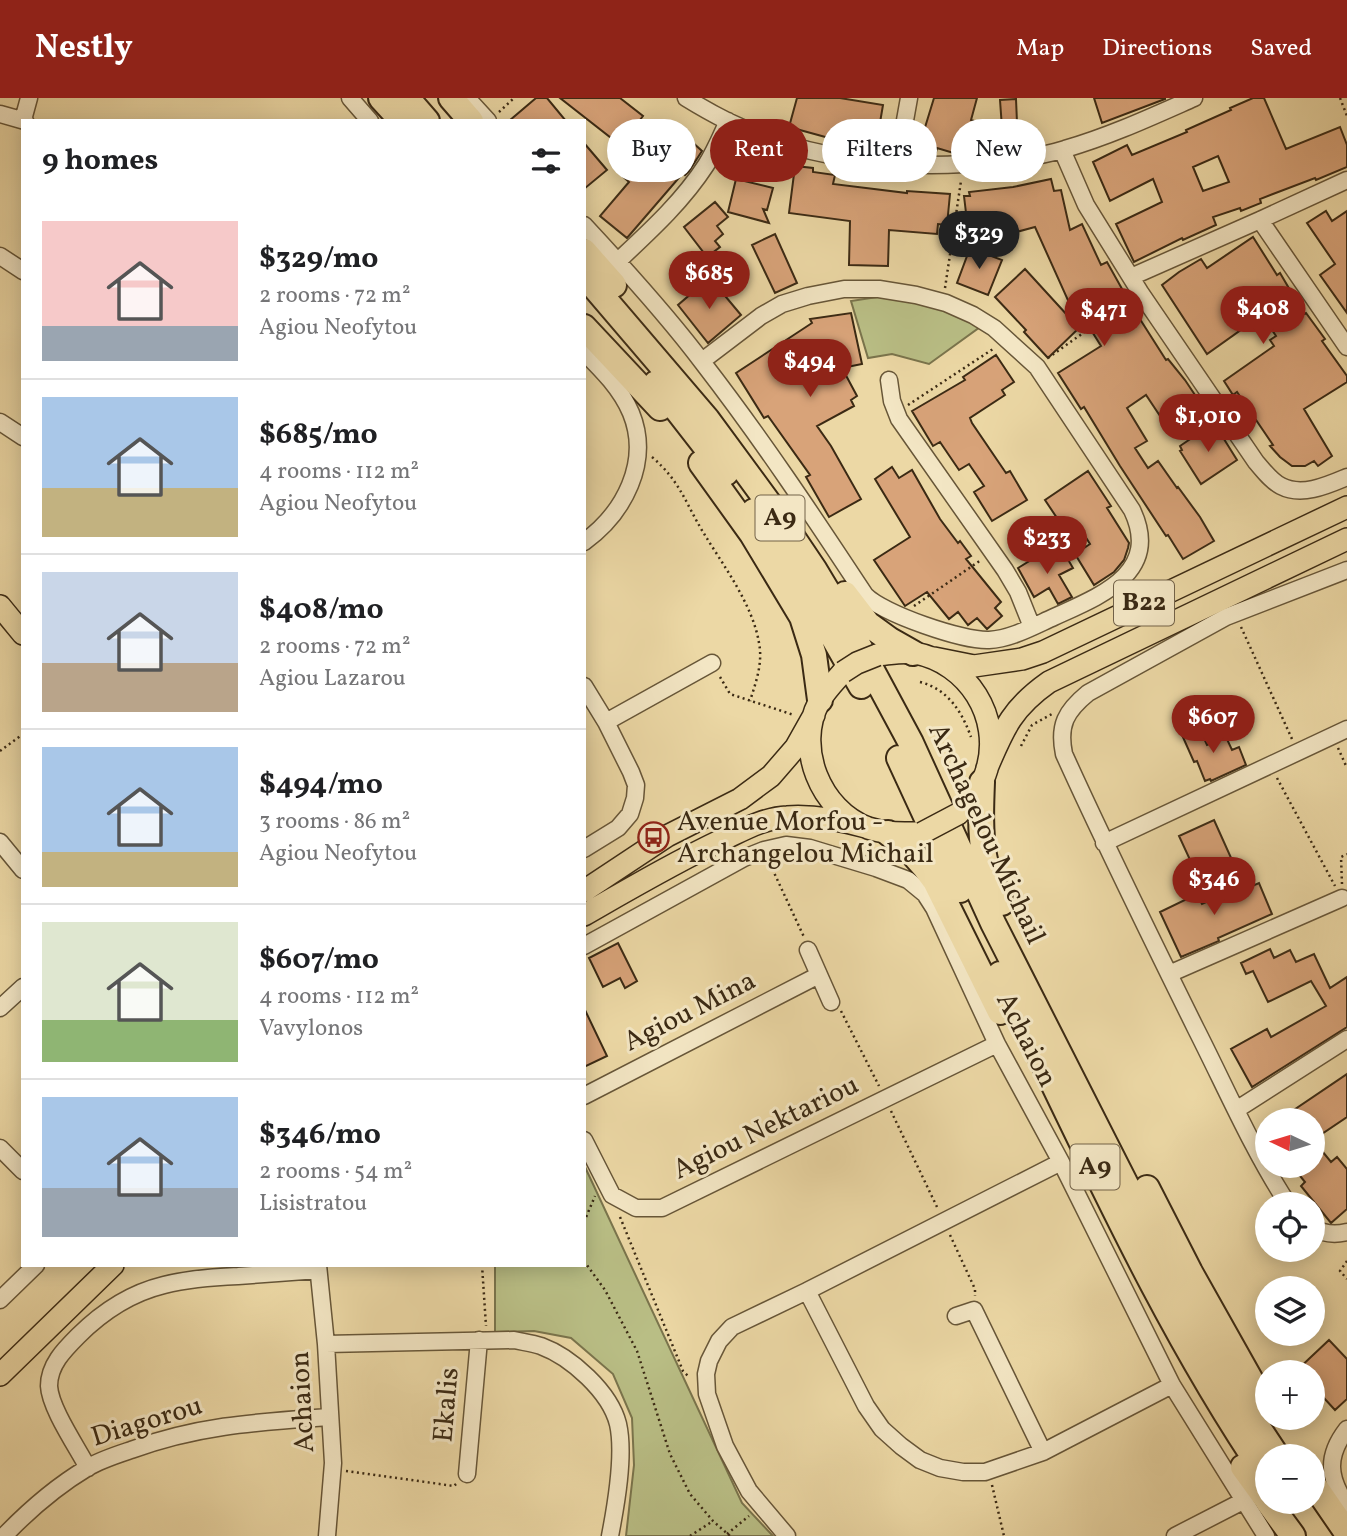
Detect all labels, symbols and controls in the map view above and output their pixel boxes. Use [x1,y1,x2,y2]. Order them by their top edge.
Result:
text: Nestly [35,26,133,72]
text: Map [1016,32,1064,66]
text: Directions [1102,32,1212,66]
text: Saved [1250,32,1312,66]
chip: Buy [607,119,696,182]
chip: Rent [710,119,808,182]
chip: Filters [822,119,937,182]
chip: New [951,119,1046,182]
text: 9 homes [42,140,158,182]
icon: filters [527,142,565,180]
pin: $329 [938,212,1020,271]
text: $329 [954,218,1004,250]
text: $329/mo [259,238,378,280]
icon: home [98,249,182,333]
pin: $685 [668,252,750,311]
text: $685 [685,258,733,290]
text: 2 rooms · 72 m² [259,280,410,312]
pin: $408 [1222,286,1304,346]
pin: $471 [1063,288,1145,348]
text: $408 [1236,293,1290,325]
text: $471 [1081,295,1127,327]
text: Agiou Neofytou [259,312,417,344]
pin: $494 [769,340,851,399]
text: $494 [784,346,836,378]
pin: $1,010 [1151,394,1265,454]
text: $1,010 [1175,401,1241,433]
text: $685/mo [259,414,378,456]
icon: home [98,425,182,509]
text: 4 rooms · 112 m² [259,456,419,488]
text: Agiou Neofytou [259,488,417,520]
road number: A9 [756,496,804,540]
pin: $233 [1006,517,1088,576]
text: $233 [1023,523,1071,555]
road number: B22 [1114,580,1174,625]
text: $408/mo [259,589,384,631]
icon: home [98,600,182,684]
text: 2 rooms · 72 m² [259,631,410,663]
text: Agiou Lazarou [259,663,406,695]
pin: $607 [1172,696,1254,755]
text: $607 [1188,702,1238,734]
street label: Archagelou Michail [918,717,1054,951]
text: $494/mo [259,764,383,806]
icon: home [98,775,182,859]
place label: Avenue Morfou - Archangelou Michail [677,803,934,874]
text: 3 rooms · 86 m² [259,806,410,838]
bus stop icon: Avenue Morfou - Archangelou Michail [637,821,671,855]
text: Agiou Neofytou [259,838,417,870]
pin: $346 [1173,858,1255,917]
text: $346 [1188,864,1240,896]
text: $607/mo [259,939,379,981]
icon: home [98,950,182,1034]
street label: Agiou Mina [617,962,763,1062]
text: 4 rooms · 112 m² [259,981,419,1013]
street label: Achaion [986,986,1066,1094]
text: Vavylonos [259,1013,363,1045]
street label: Agiou Nektariou [666,1066,866,1190]
north arrow [1255,1108,1325,1178]
map controls [1255,1108,1325,1514]
text: $346/mo [259,1114,381,1156]
icon: home [98,1125,182,1209]
road number: A9 [1070,1144,1120,1190]
text: 2 rooms · 54 m² [259,1156,412,1188]
text: Lisistratou [259,1188,367,1220]
button: locate [1255,1192,1325,1262]
button: layers [1255,1276,1325,1346]
street label: Achaion [281,1350,325,1454]
button: + [1255,1360,1325,1430]
street label: Ekalis [424,1366,470,1444]
street label: Diagorou [87,1387,207,1457]
button: − [1255,1444,1325,1514]

